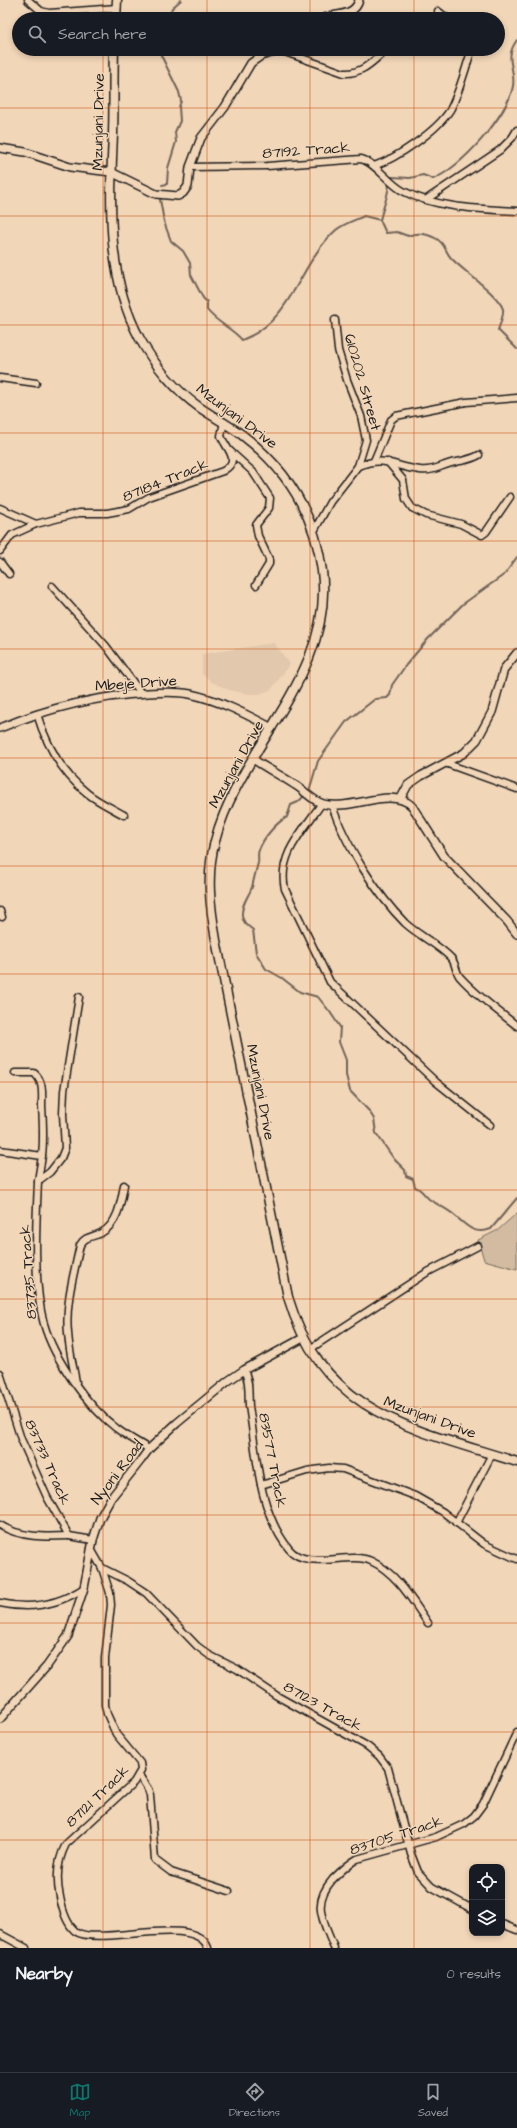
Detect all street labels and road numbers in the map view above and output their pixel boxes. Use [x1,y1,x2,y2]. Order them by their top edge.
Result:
street label: Mzunjani Drive [87,73,110,171]
street label: 87192 Track [261,137,351,164]
street label: 610202 Street [339,331,386,433]
street label: Mzunjani Drive [192,379,282,454]
street label: 87184 Track [119,454,211,507]
street label: Mbeje Drive [94,670,178,697]
street label: Mzunjani Drive [204,717,269,812]
street label: Mzunjani Drive [241,1042,280,1142]
street label: 83735 Track [15,1224,42,1320]
street label: Mzunjani Drive [381,1391,479,1444]
street label: 83577 Track [253,1411,292,1509]
street label: 83733 Track [19,1416,76,1508]
street label: Nyoni Road [86,1435,150,1510]
street label: 87123 Track [280,1676,366,1737]
street label: 87121 Track [61,1761,134,1832]
street label: 83705 Track [347,1811,445,1860]

